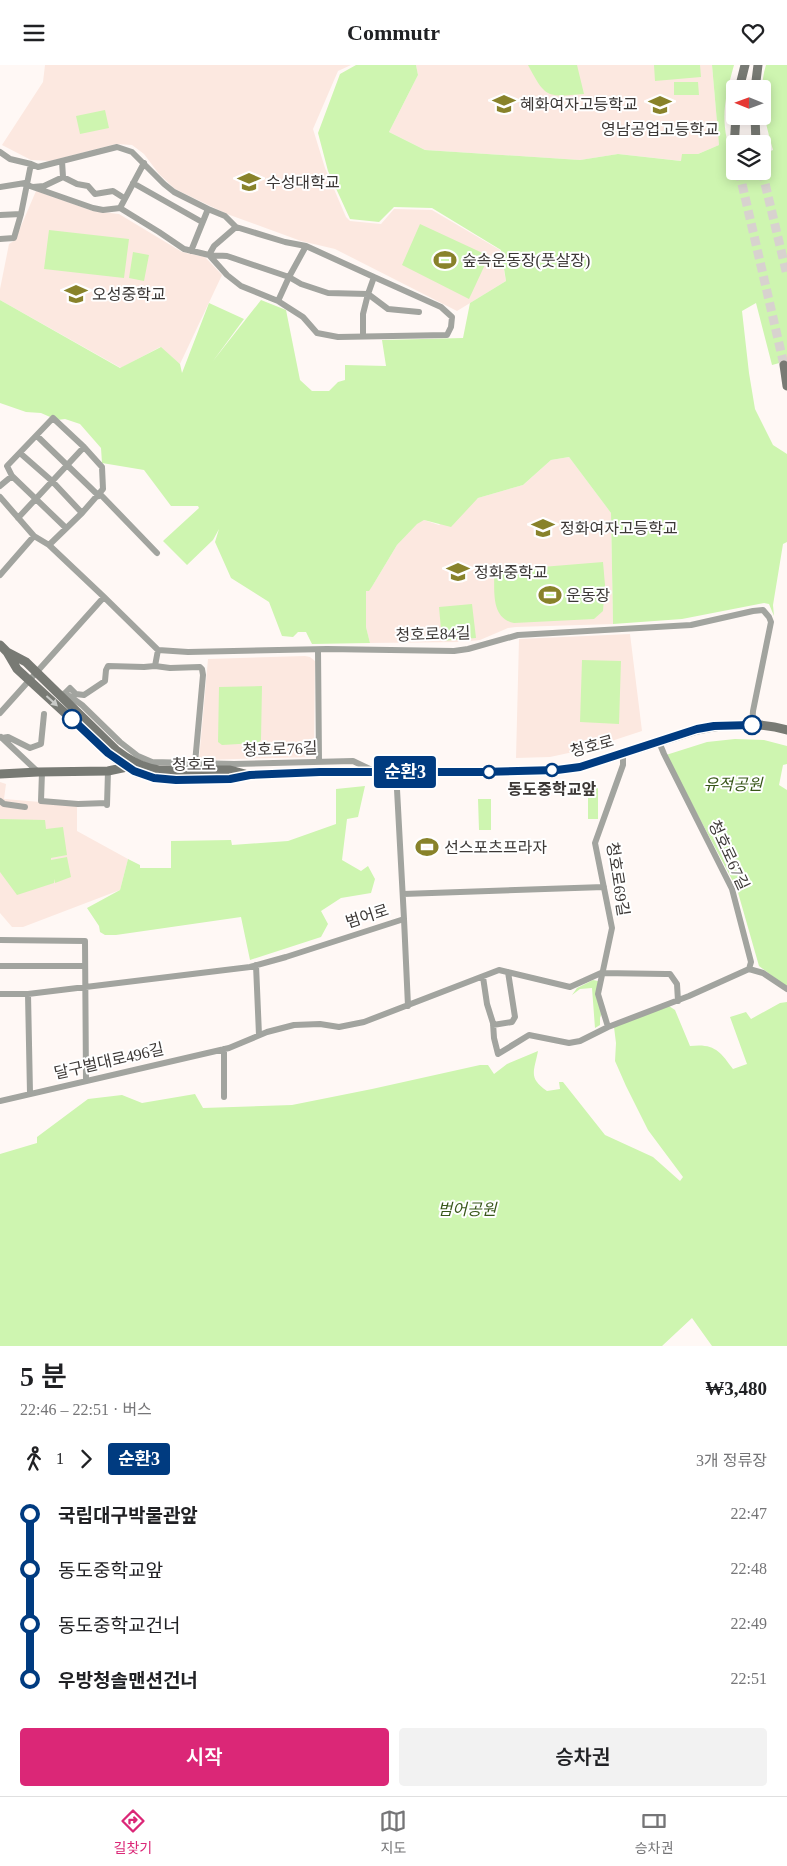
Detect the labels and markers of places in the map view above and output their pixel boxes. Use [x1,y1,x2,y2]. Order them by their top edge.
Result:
school or university icon: 혜화여자고등학교 [491,91,517,117]
school or university icon: 영남공업고등학교 [647,92,673,118]
place label: 혜화여자고등학교 [520,96,638,113]
place label: 영남공업고등학교 [601,121,719,138]
school or university icon: 수성대학교 [236,169,262,195]
place label: 수성대학교 [266,174,340,191]
sports icon: 숲속운동장(풋살장) [432,247,458,273]
place label: 숲속운동장(풋살장) [462,252,590,270]
school or university icon: 오성중학교 [63,281,89,307]
place label: 오성중학교 [92,286,166,303]
school or university icon: 정화여자고등학교 [530,515,556,541]
place label: 정화여자고등학교 [560,520,678,537]
school or university icon: 정화중학교 [445,559,471,585]
place label: 정화중학교 [474,564,548,581]
sports icon: 운동장 [537,582,563,608]
place label: 운동장 [566,587,610,604]
unlabelled marker [62,709,82,729]
unlabelled marker [742,715,762,735]
marker: 동도중학교앞 [545,763,559,777]
unlabelled marker [482,765,496,779]
place label: 동도중학교앞 [508,780,596,798]
sports icon: 선스포츠프라자 [414,834,440,860]
place label: 선스포츠프라자 [444,839,547,856]

